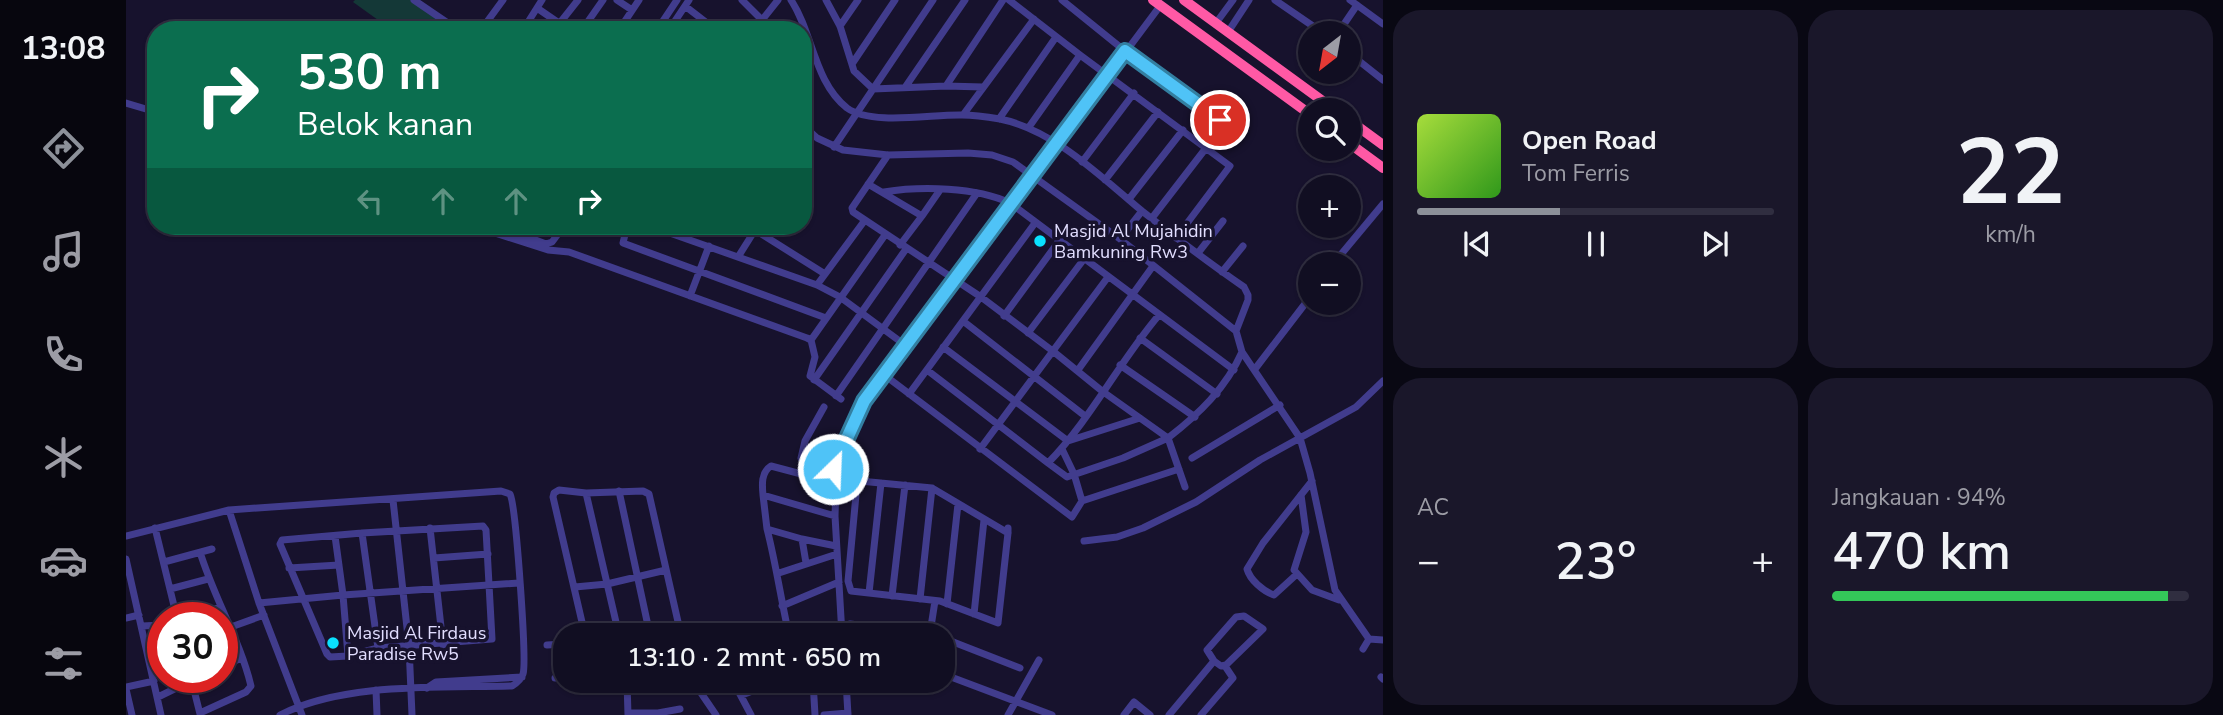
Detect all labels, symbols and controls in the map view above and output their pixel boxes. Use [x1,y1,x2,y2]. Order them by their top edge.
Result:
north arrow [1298,21,1362,84]
map controls [1298,21,1361,315]
text: 13:08 [21,27,105,70]
text: 530 m [297,39,441,106]
icon: right [182,49,273,140]
pin [1190,90,1250,150]
button: search [1298,98,1361,161]
icon: arrive [1201,101,1239,139]
text: Belok kanan [297,103,473,146]
text: 22 [1956,111,2065,235]
text: Open Road [1522,123,1657,158]
icon: directions [39,124,88,173]
text: Tom Ferris [1522,158,1630,189]
button: + [1298,175,1361,238]
icon: left [351,182,389,220]
icon: ahead [424,182,462,220]
icon: ahead [497,182,535,220]
icon: right [570,182,608,220]
place label: Masjid Al Mujahidin Bamkuning Rw3 [1054,219,1213,264]
text: km/h [1985,219,2036,250]
icon: previous [1458,225,1496,263]
icon: pause [1577,225,1615,263]
icon: next [1696,225,1734,263]
icon: music [39,227,88,276]
marker: Masjid Al Mujahidin Bamkuning Rw3 [1032,233,1048,249]
button: − [1298,252,1361,315]
icon: phone [39,330,88,379]
position arrow [796,432,870,506]
icon: climate [39,433,88,482]
text: Jangkauan · 94% [1832,482,2006,513]
text: AC [1417,492,1449,523]
text: 470 km [1832,516,2011,587]
text: 23° [1555,526,1636,597]
icon: car [39,536,88,585]
text: − [1417,536,1440,587]
text: + [1751,536,1774,587]
speed limit sign: 30 [147,602,238,693]
place label: Masjid Al Firdaus Paradise Rw5 [347,621,486,666]
marker: Masjid Al Firdaus Paradise Rw5 [325,635,341,651]
icon: filters [39,639,88,688]
text: 13:10 · 2 mnt · 650 m [627,640,881,675]

